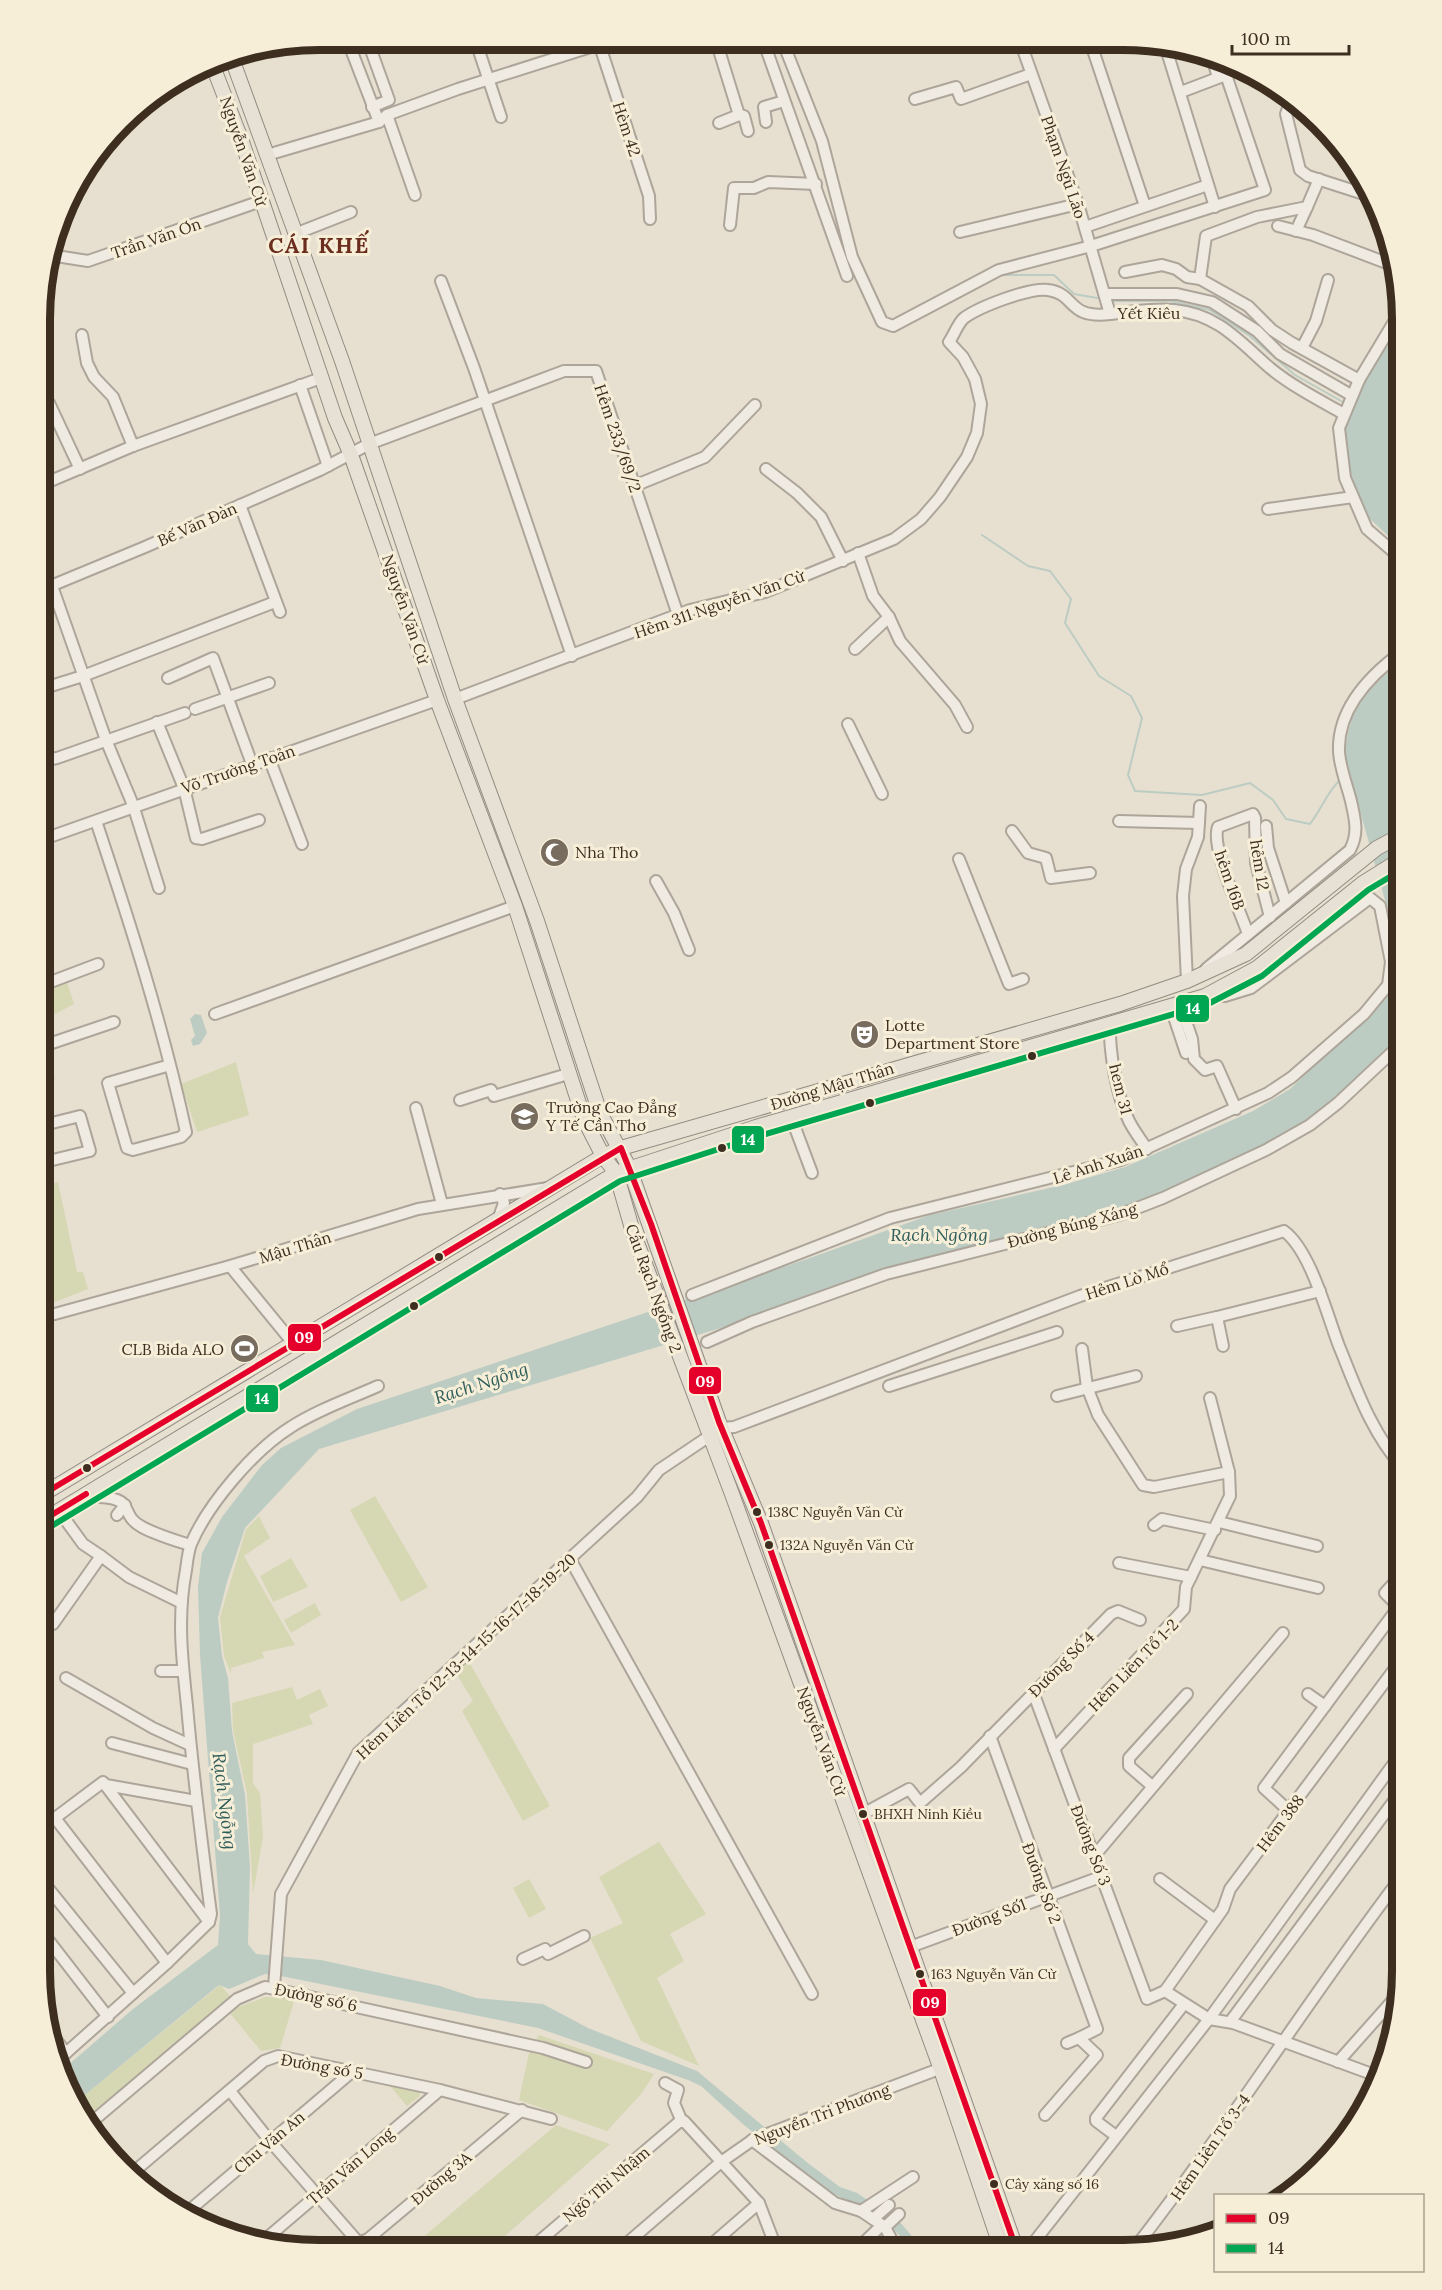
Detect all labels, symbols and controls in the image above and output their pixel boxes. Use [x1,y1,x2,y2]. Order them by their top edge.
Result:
scale bar [1232,18,1349,56]
text: 100 m [1241,27,1291,50]
street label: Nguyễn Văn Cừ [216,94,273,210]
street label: Hèm 42 [609,99,645,159]
street label: Phạm Ngũ Lão [1037,113,1091,221]
street label: Trần Văn Ơn [108,213,204,263]
district label: CÁI KHẾ [268,230,370,259]
street label: Yết Kiêu [1117,303,1181,323]
street label: Hẻm 233/69/2 [589,381,646,495]
street label: Bế Văn Đàn [154,497,240,550]
street label: Nguyễn Văn Cừ [378,552,435,668]
street label: Hẻm 311 Nguyễn Văn Cừ [631,565,808,643]
street label: Võ Trường Toản [178,740,298,798]
mosque icon: Nha Tho [538,836,570,868]
street label: hẻm 12 [1246,838,1274,892]
place label: Nha Tho [575,842,638,862]
street label: hẻm 16B [1210,848,1250,913]
line badge: 14 [1175,994,1210,1023]
text: 14 [1185,998,1201,1018]
place label: Lotte Department Store [885,1015,1020,1053]
theatre icon: Lotte Department Store [848,1018,880,1050]
unlabelled marker [1026,1050,1038,1062]
street label: Đường Mậu Thân [768,1058,896,1114]
street label: hem 31 [1105,1062,1137,1117]
place label: Trường Cao Đẳng Y Tế Cần Thơ [545,1097,678,1135]
unlabelled marker [864,1097,876,1109]
school or university icon: Trường Cao Đẳng Y Tế Cần Thơ [509,1100,541,1132]
line badge: 14 [731,1125,765,1154]
text: 14 [740,1129,756,1149]
street label: Lê Anh Xuân [1050,1140,1146,1188]
unlabelled marker [716,1142,728,1154]
street label: Đường Búng Xáng [1005,1198,1140,1252]
street label: Cầu Rạch Ngổng 2 [621,1221,687,1355]
water label: Rạch Ngỗng [890,1223,988,1246]
street label: Mậu Thân [256,1226,334,1267]
unlabelled marker [433,1251,445,1263]
street label: Hẻm Lò Mổ [1083,1258,1171,1304]
unlabelled marker [408,1300,420,1312]
line badge: 09 [287,1323,322,1352]
text: 09 [294,1327,314,1347]
sports icon: CLB Bida ALO [229,1333,261,1365]
place label: CLB Bida ALO [121,1339,224,1359]
water label: Rạch Ngỗng [431,1357,531,1409]
line badge: 09 [688,1366,722,1395]
text: 09 [695,1371,715,1391]
line badge: 14 [245,1384,279,1413]
text: 14 [254,1388,270,1408]
unlabelled marker [81,1462,93,1474]
place label: 138C Nguyễn Văn Cừ [768,1503,903,1521]
marker: 138C Nguyễn Văn Cừ [751,1506,763,1518]
place label: 132A Nguyễn Văn Cừ [780,1536,914,1554]
marker: 132A Nguyễn Văn Cừ [763,1539,775,1551]
street label: Hẻm Liên Tổ 12-13-14-15-16-17-18-19-20 [352,1549,580,1763]
street label: Hẻm Liên Tổ 1-2 [1084,1614,1182,1716]
street label: Đường Số 4 [1024,1627,1098,1701]
street label: Nguyễn Văn Cừ [793,1684,851,1800]
water label: Rạch Ngỗng [208,1751,242,1851]
street label: Hẻm 388 [1252,1790,1308,1856]
street label: Đường Số 3 [1066,1802,1116,1888]
place label: BHXH Ninh Kiều [874,1805,982,1823]
marker: BHXH Ninh Kiều [857,1808,869,1820]
street label: Đường Số 2 [1018,1840,1066,1926]
street label: Đường Số1 [949,1894,1029,1940]
place label: 163 Nguyễn Văn Cừ [931,1965,1056,1983]
marker: 163 Nguyễn Văn Cừ [914,1968,926,1980]
street label: Đường số 6 [273,1979,359,2015]
line badge: 09 [912,1988,947,2017]
text: 09 [920,1992,940,2012]
street label: Đường số 5 [279,2049,365,2083]
street label: Nguyển Tri Phương [751,2078,894,2149]
street label: Hẻm Liên Tổ 3-4 [1166,2090,1254,2204]
street label: Chu Văn An [229,2106,309,2177]
street label: Trần Văn Long [302,2122,398,2209]
street label: Ngô Thì Nhậm [558,2142,654,2226]
street label: Đường 3A [407,2146,476,2209]
place label: Cây xăng số 16 [1005,2175,1099,2193]
marker: Cây xăng số 16 [988,2178,1000,2190]
legend [1214,2194,1424,2272]
text: 09 [1268,2206,1290,2229]
text: 14 [1268,2236,1285,2259]

